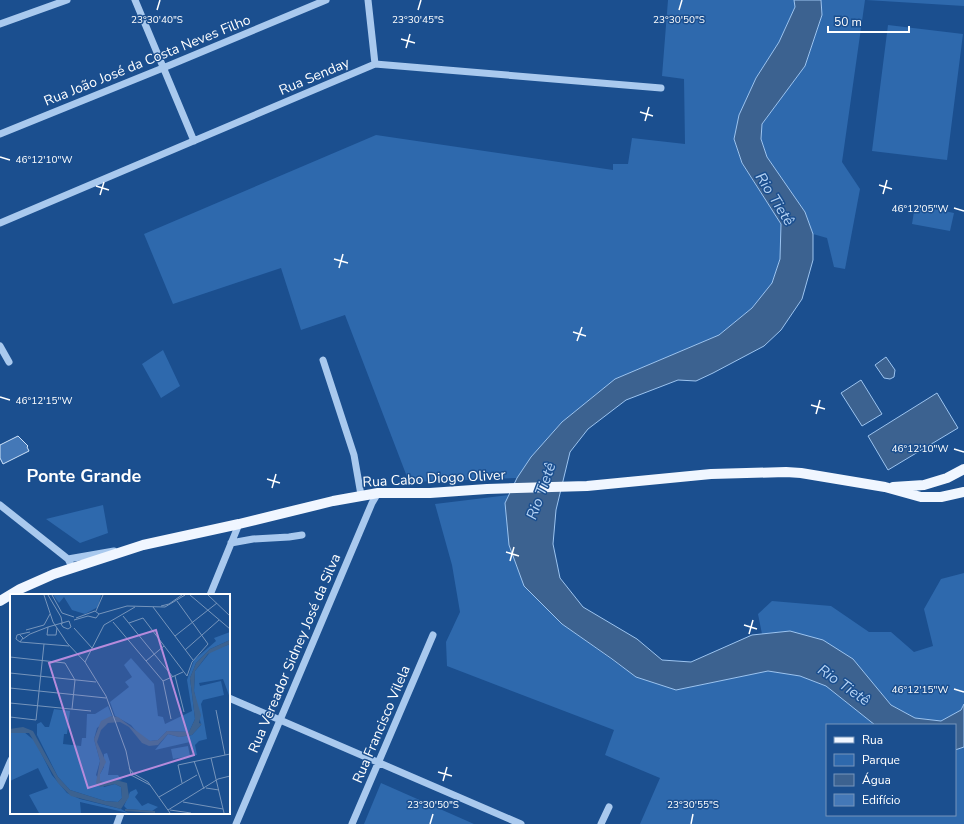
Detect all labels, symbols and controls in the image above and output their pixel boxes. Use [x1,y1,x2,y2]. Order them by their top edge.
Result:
scale bar [828,8,909,34]
street label: Rua João José da Costa Neves Filho [41,10,254,111]
text: 23°30'40"S [131,13,183,27]
text: 23°30'45"S [392,13,444,27]
text: 23°30'50"S [653,13,705,27]
text: 50 m [834,14,862,30]
street label: Rua Senday [276,53,353,100]
text: 46°12'10"W [16,153,72,167]
water label: Rio Tietê [751,169,799,229]
text: 46°12'05"W [892,202,948,216]
text: 46°12'15"W [16,394,72,408]
text: 46°12'10"W [892,442,948,456]
water label: Rio Tietê [521,460,561,522]
district label: Ponte Grande [27,464,142,488]
street label: Rua Cabo Diogo Oliver [362,465,506,492]
street label: Rua Vereador Sidney José da Silva [244,551,345,756]
inset map [10,594,230,814]
water label: Rio Tietê [814,660,874,710]
street label: Rua Francisco Vilela [348,662,415,786]
text: 46°12'15"W [892,683,948,697]
legend [826,724,956,816]
text: Rua [862,732,883,748]
text: Parque [862,752,900,768]
text: Água [862,772,891,788]
text: Edifício [862,792,901,808]
text: 23°30'50"S [407,798,459,812]
text: 23°30'55"S [667,798,719,812]

